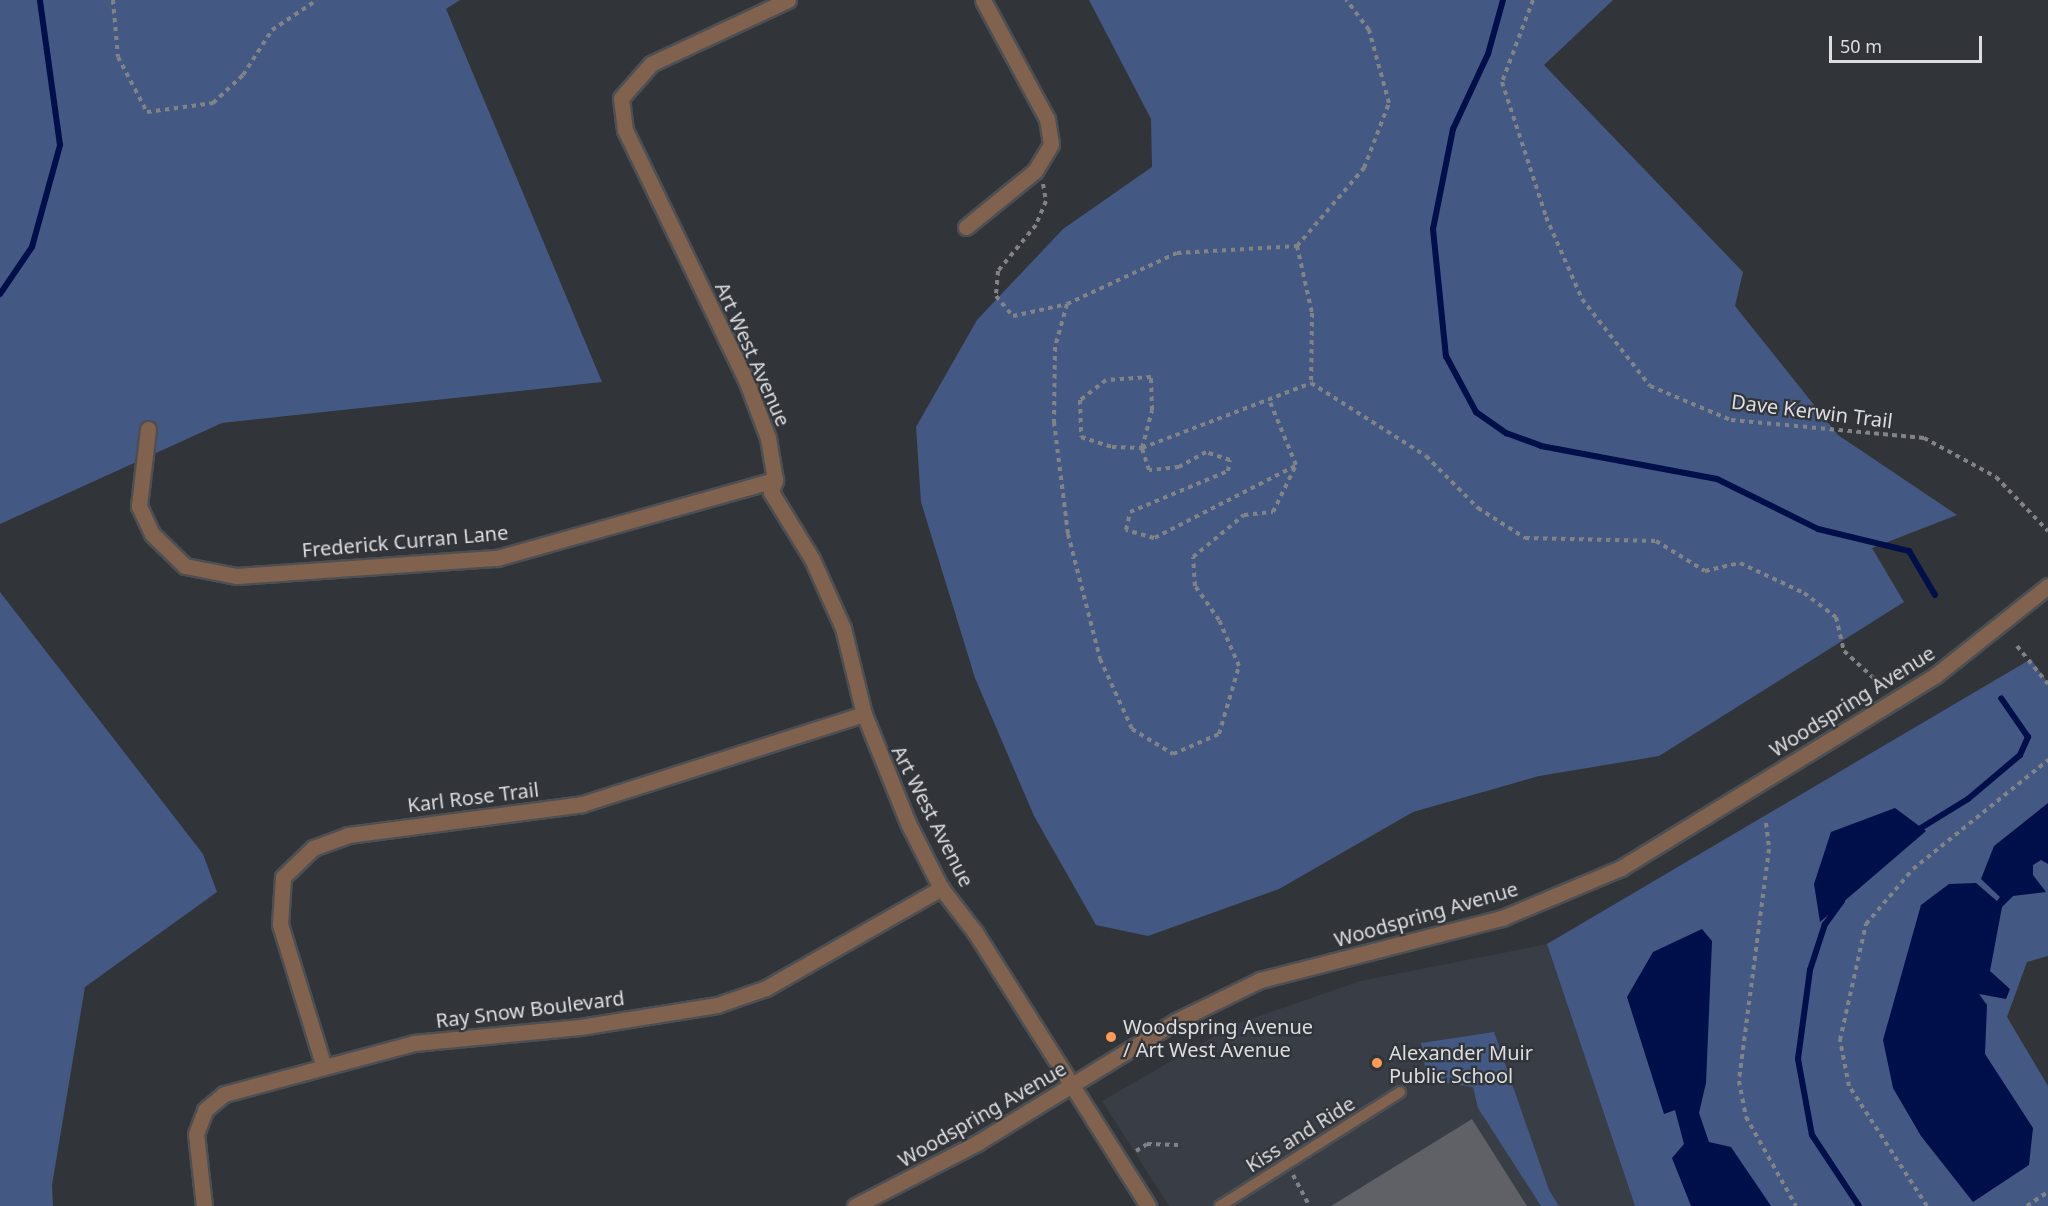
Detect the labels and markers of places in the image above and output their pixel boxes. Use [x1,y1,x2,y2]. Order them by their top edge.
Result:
place label: Woodspring Avenue / Art West Avenue [1123,1014,1313,1061]
marker: Woodspring Avenue / Art West Avenue [1104,1030,1118,1044]
place label: Alexander Muir Public School [1389,1040,1533,1087]
marker: Alexander Muir Public School [1370,1056,1384,1070]

